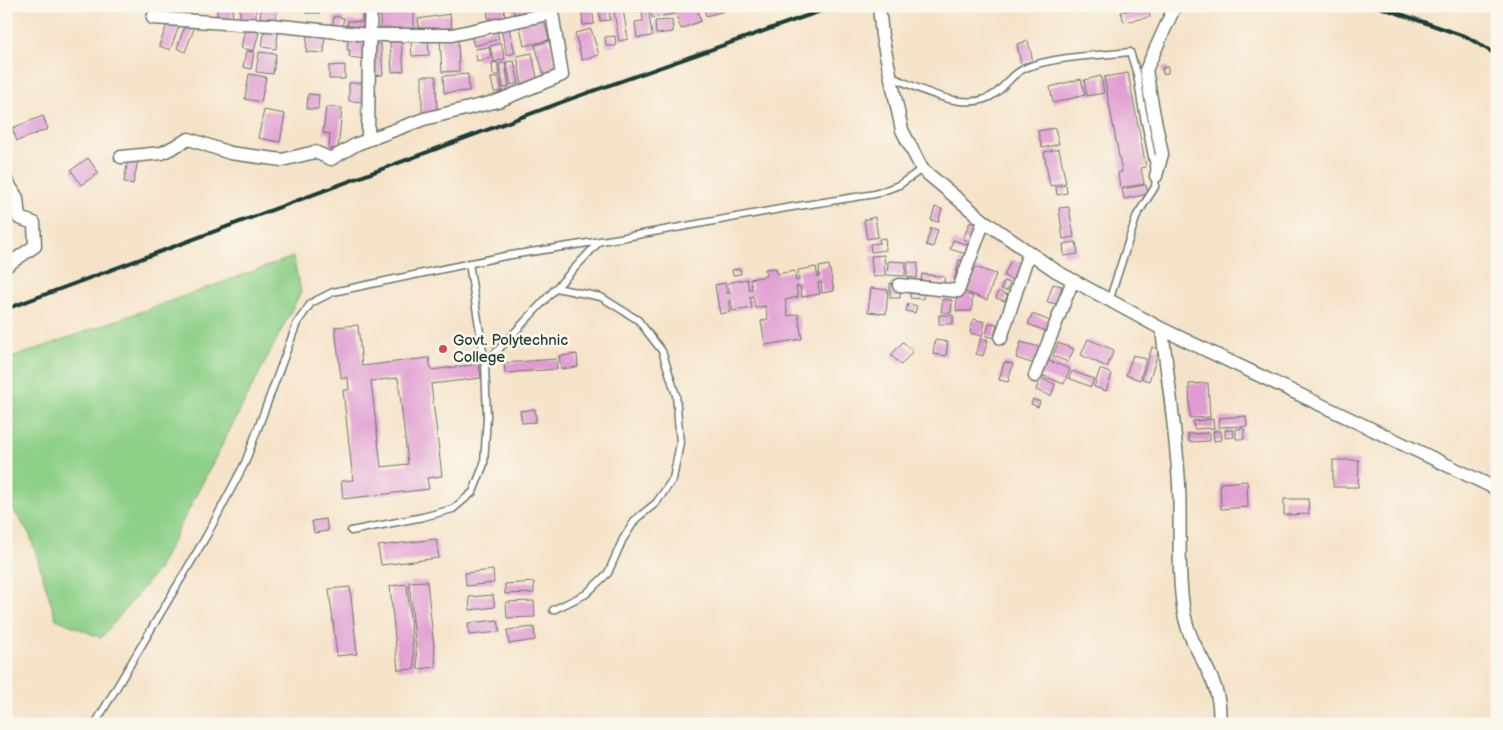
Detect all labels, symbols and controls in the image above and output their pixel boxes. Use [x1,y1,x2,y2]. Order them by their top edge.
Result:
place label: Govt. Polytechnic College [453,331,568,367]
marker: Govt. Polytechnic College [437,343,449,355]

